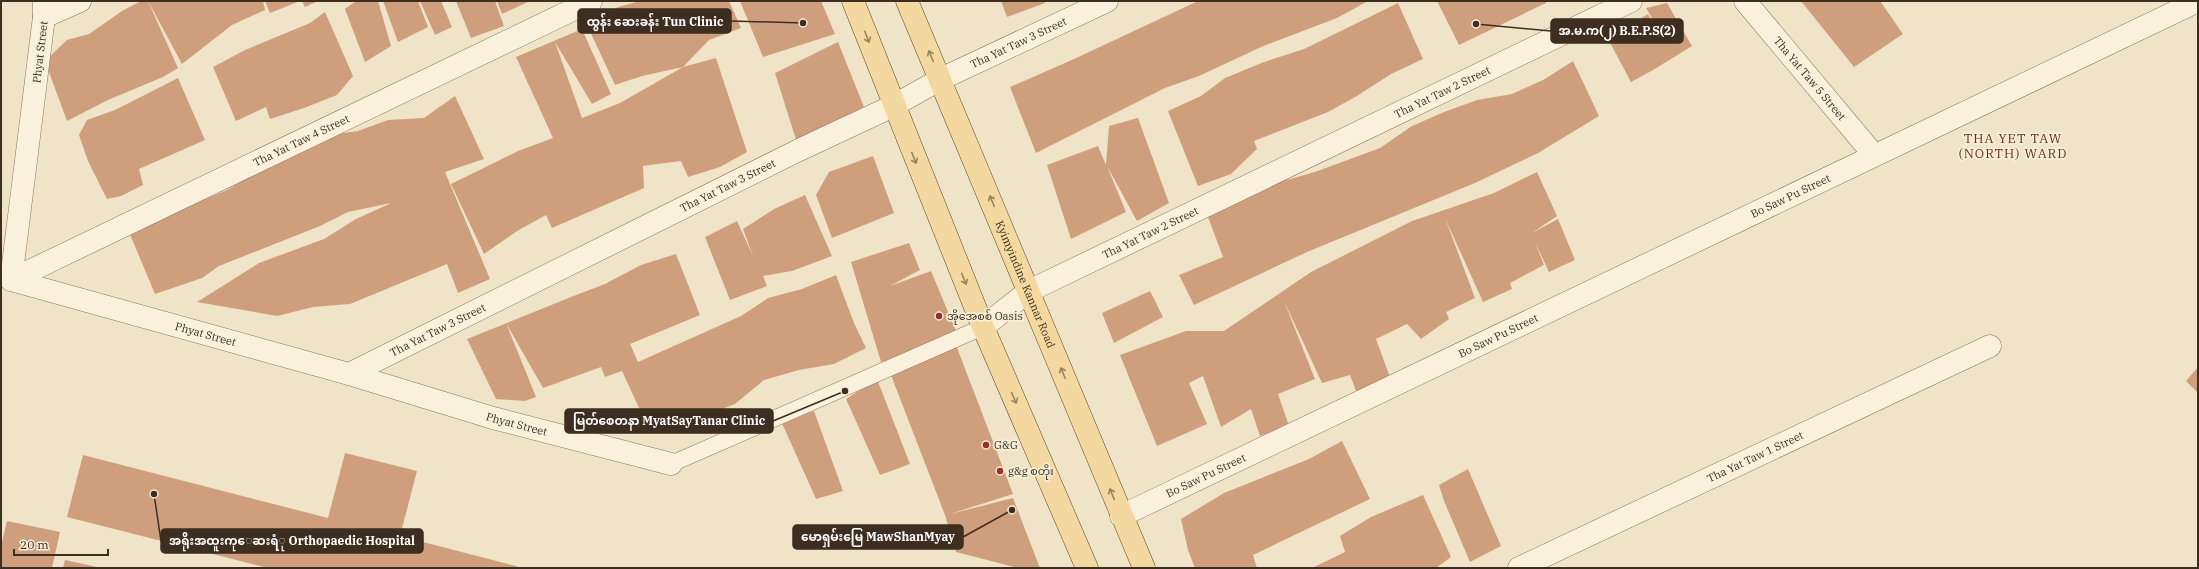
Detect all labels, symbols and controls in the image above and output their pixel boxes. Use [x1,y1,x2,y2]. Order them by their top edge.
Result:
callout: ထွန်း ဆေးခန်း Tun Clinic [578,9,731,33]
text: ထွန်း ဆေးခန်း Tun Clinic [587,12,724,32]
street label: Tha Yat Taw 3 Street [968,14,1069,71]
callout: အ.မ.က(၂) B.E.P.S(2) [1551,19,1683,43]
street label: Phyat Street [29,20,51,84]
text: အ.မ.က(၂) B.E.P.S(2) [1559,23,1675,41]
one-way arrow [863,31,871,43]
street label: Tha Yat Taw 5 Street [1771,34,1849,123]
one-way arrow [926,50,934,62]
street label: Tha Yat Taw 2 Street [1392,63,1493,121]
street label: Tha Yat Taw 4 Street [251,111,352,170]
district label: THA YET TAW (NORTH) WARD [1958,130,2068,162]
one-way arrow [911,152,919,164]
street label: Tha Yat Taw 3 Street [678,156,778,215]
street label: Bo Saw Pu Street [1748,171,1833,221]
one-way arrow [987,196,995,208]
street label: Tha Yat Taw 2 Street [1100,203,1201,262]
street label: Kyimyindine Kannar Road [993,218,1058,350]
one-way arrow [960,272,968,284]
street label: Tha Yat Taw 3 Street [387,300,488,360]
place label: အိုအေစစ် Oasis [947,309,1023,325]
marker: အိုအေစစ် Oasis [934,311,944,321]
street label: Bo Saw Pu Street [1456,311,1540,361]
street label: Phyat Street [174,319,238,349]
one-way arrow [1058,368,1066,380]
one-way arrow [1011,392,1019,404]
street label: Phyat Street [484,409,549,439]
callout: မြတ်စေတနာ MyatSayTanar Clinic [565,409,773,433]
text: မြတ်စေတနာ MyatSayTanar Clinic [573,411,766,431]
street label: Tha Yat Taw 1 Street [1705,428,1806,485]
place label: G&G [994,438,1018,452]
marker: G&G [981,440,991,450]
street label: Bo Saw Pu Street [1164,450,1248,500]
place label: g&g စတိုး [1008,464,1054,480]
marker: g&g စတိုး [995,466,1005,476]
one-way arrow [1108,488,1115,500]
callout: မောရှမ်းမြေ MawShanMyay [793,525,963,549]
text: မောရှမ်းမြေ MawShanMyay [801,527,955,548]
callout: အရိုးအထူးကုေဆးရံု Orthopaedic Hospital [161,529,423,553]
scale bar [14,531,108,557]
text: အရိုးအထူးကုေဆးရံု Orthopaedic Hospital [169,532,415,552]
text: 20 m [20,537,49,552]

